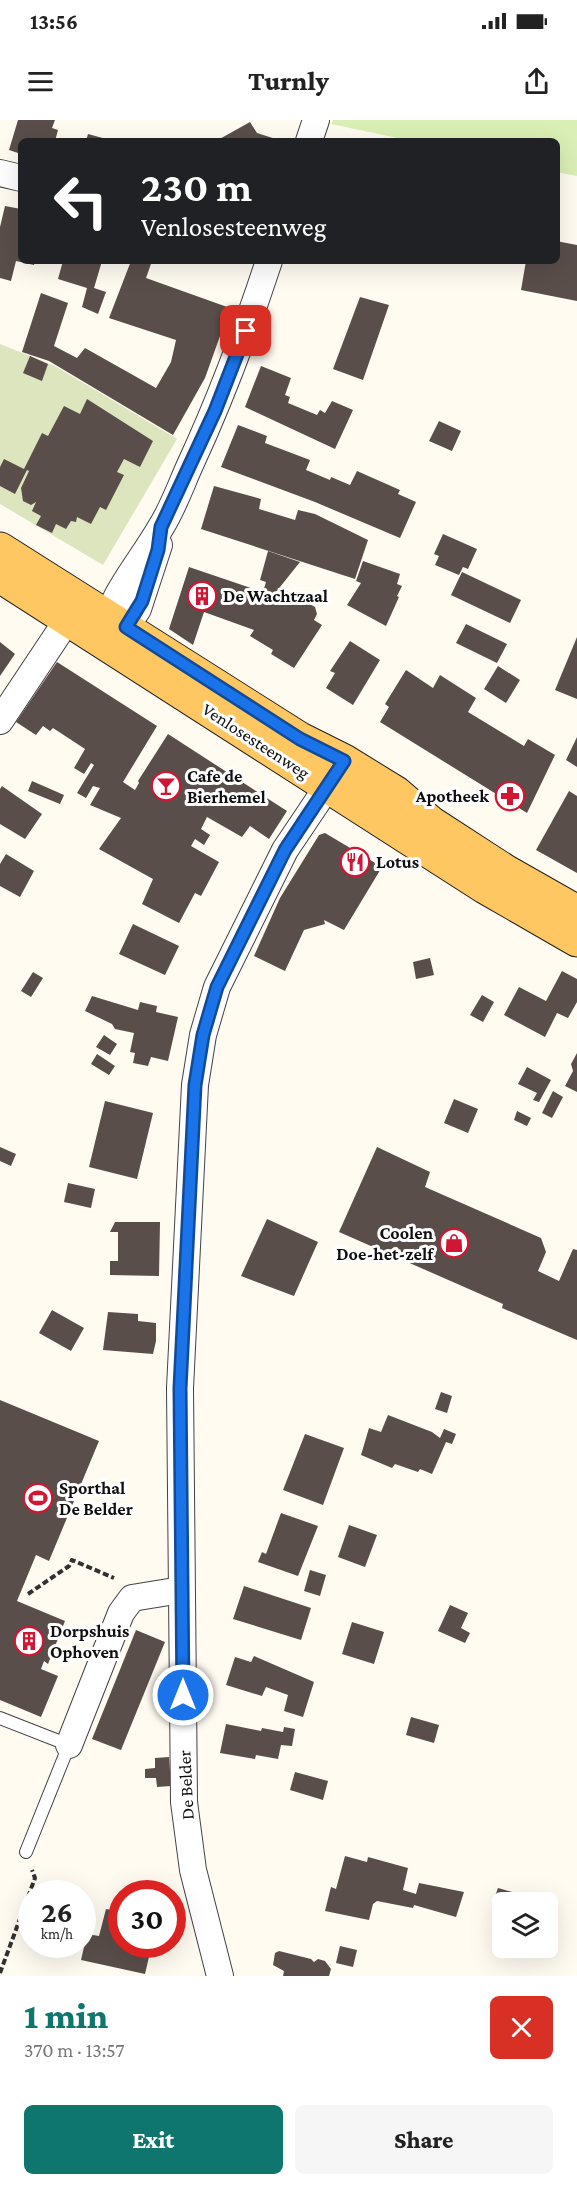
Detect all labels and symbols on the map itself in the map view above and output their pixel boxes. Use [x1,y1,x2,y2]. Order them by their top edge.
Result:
pin [220,305,271,356]
building icon: De Wachtzaal [186,580,218,612]
place label: De Wachtzaal [223,586,328,606]
street label: Venlosesteenweg [199,699,314,783]
place label: Cafe de Bierhemel [187,766,266,807]
bar icon: Cafe de Bierhemel [150,770,182,802]
pharmacy icon: Apotheek [494,780,526,812]
place label: Apotheek [415,786,489,806]
restaurant icon: Lotus [339,846,371,878]
place label: Lotus [376,852,419,872]
place label: Coolen Doe-het-zelf [336,1223,434,1264]
shop icon: Coolen Doe-het-zelf [438,1227,470,1259]
place label: Sporthal De Belder [59,1478,133,1519]
sports icon: Sporthal De Belder [22,1482,54,1514]
place label: Dorpshuis Ophoven [50,1621,129,1662]
building icon: Dorpshuis Ophoven [13,1625,45,1657]
position arrow [151,1663,215,1727]
street label: De Belder [174,1749,198,1820]
speed limit sign: 30 [108,1880,186,1958]

